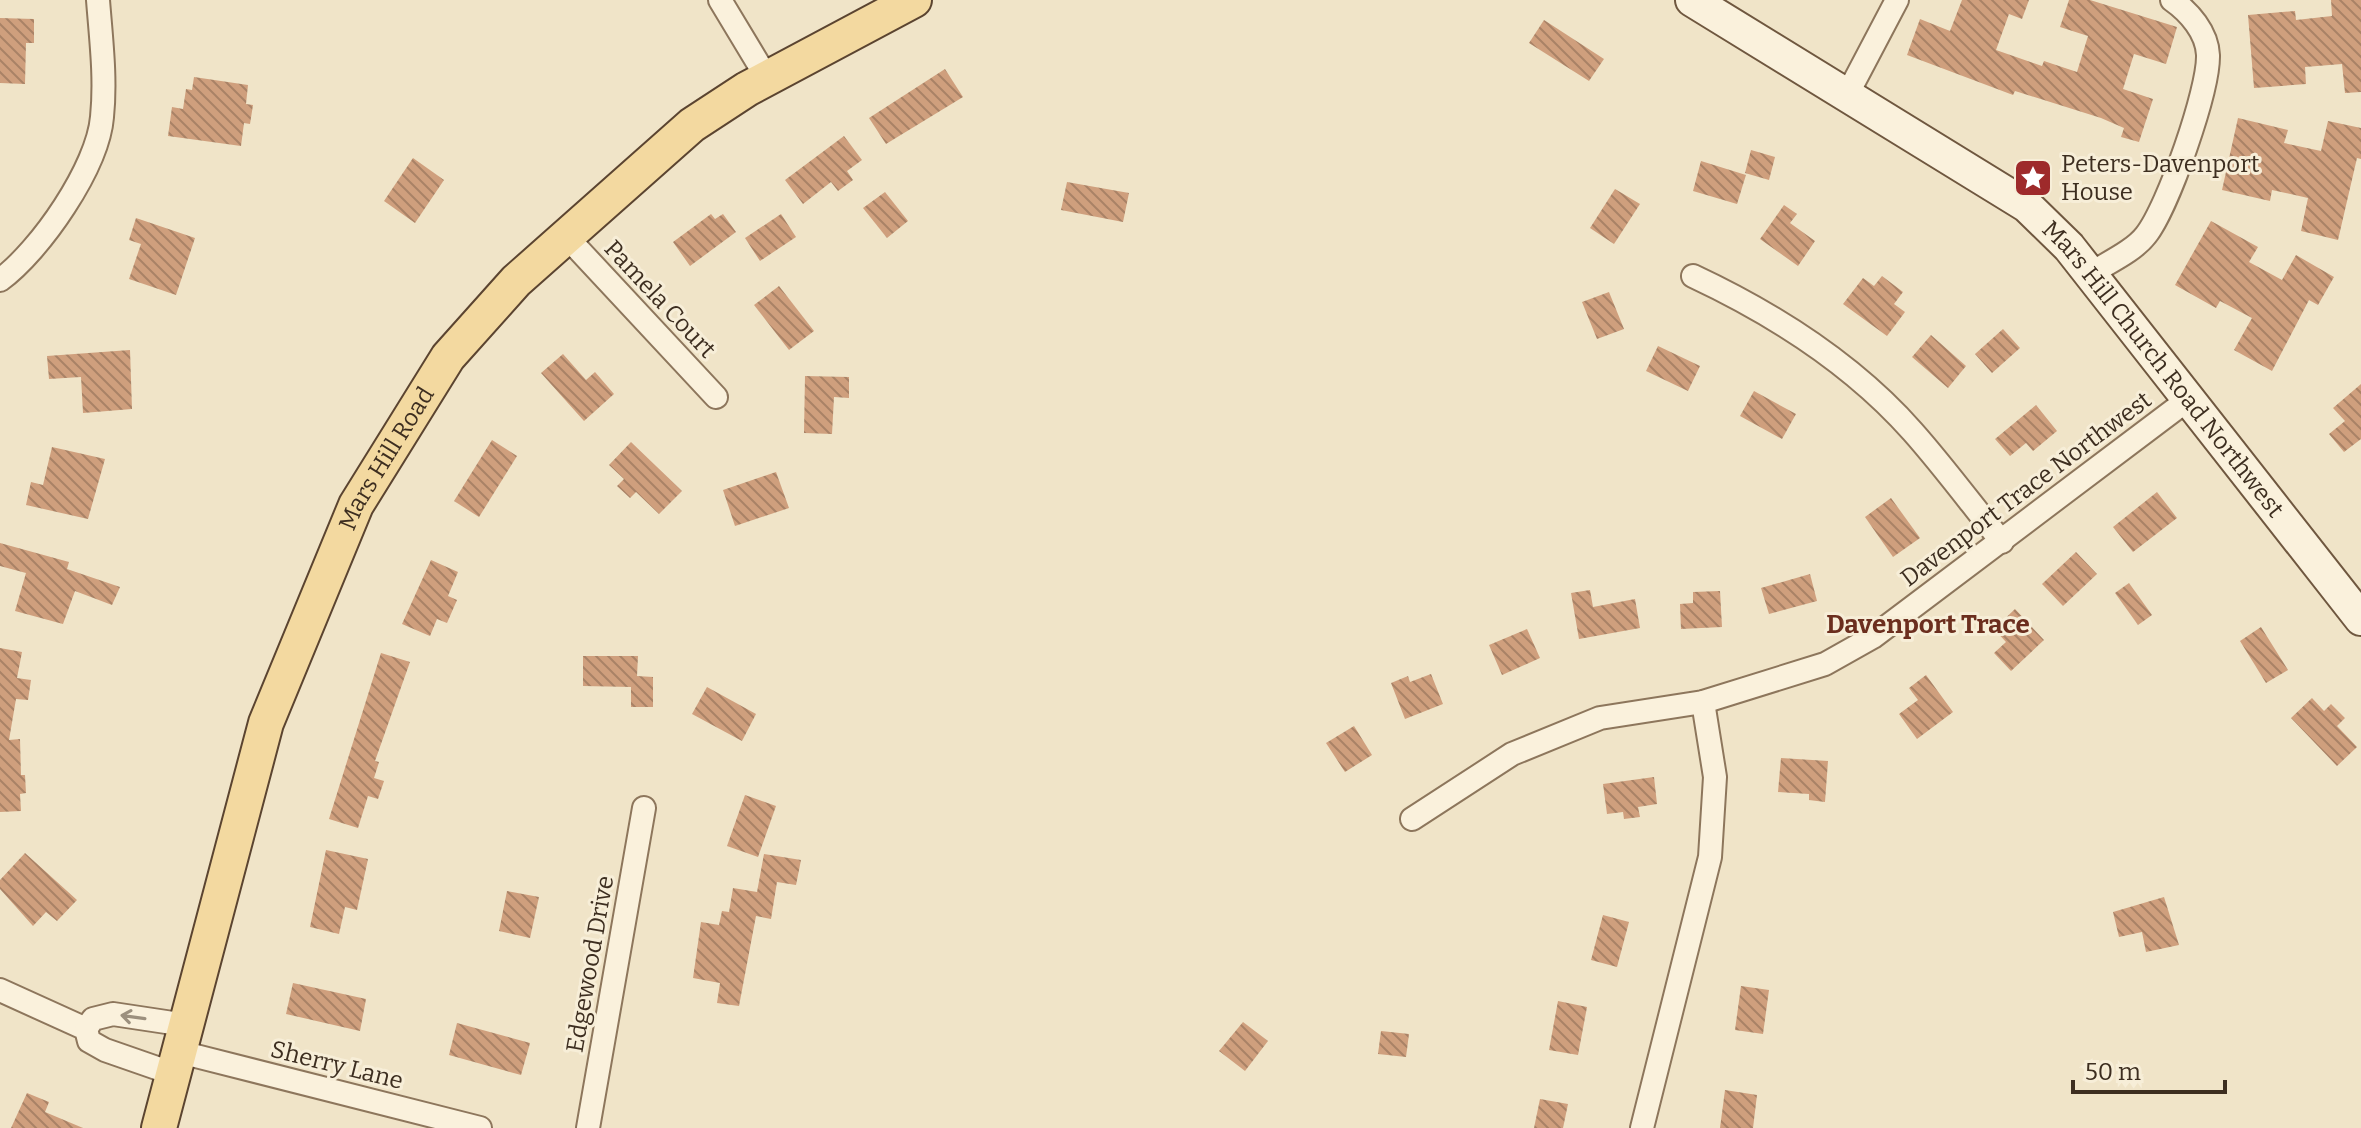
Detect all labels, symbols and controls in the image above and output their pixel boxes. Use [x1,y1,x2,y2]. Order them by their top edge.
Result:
place label: Peters-Davenport House [2061,150,2260,206]
place icon: Peters-Davenport House [2012,157,2054,199]
street label: Mars Hill Church Road Northwest [2037,215,2290,523]
street label: Pamela Court [599,235,722,364]
street label: Mars Hill Road [333,382,440,534]
street label: Davenport Trace Northwest [1895,386,2157,592]
district label: Davenport Trace [1826,609,2030,640]
street label: Edgewood Drive [561,873,619,1055]
one-way arrow [121,1009,147,1024]
street label: Sherry Lane [268,1035,406,1095]
scale bar [2073,1044,2225,1094]
text: 50 m [2085,1058,2141,1086]

